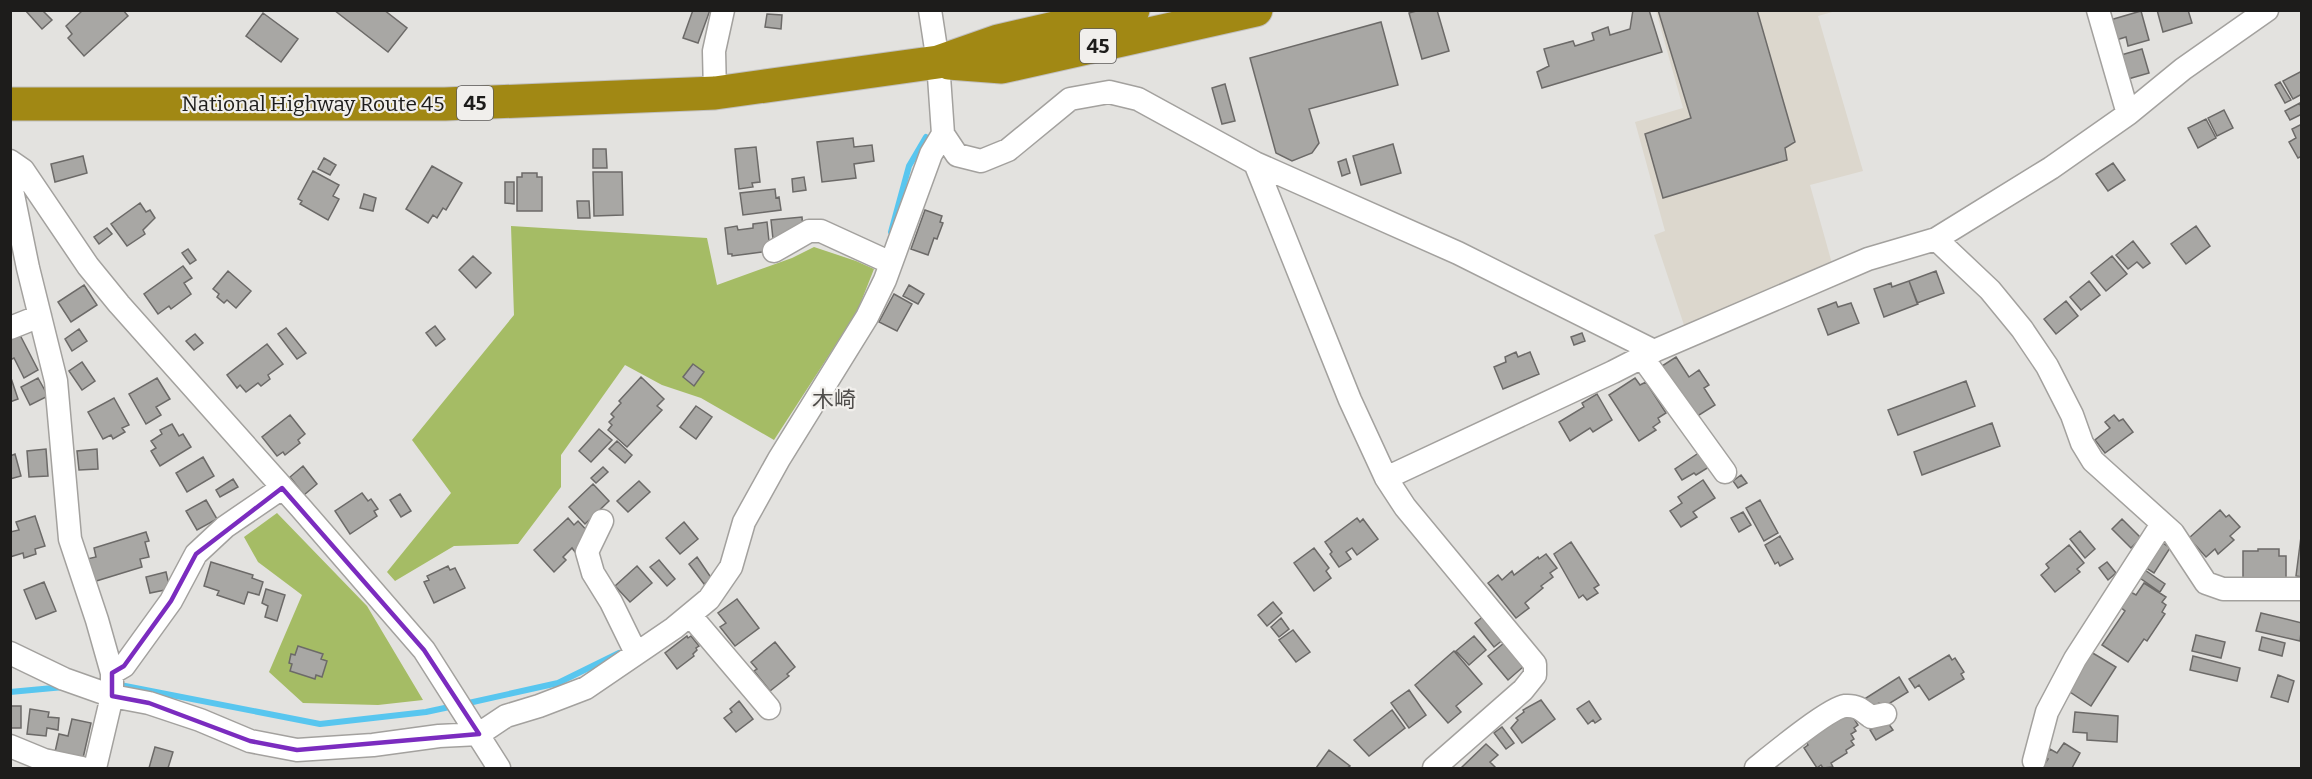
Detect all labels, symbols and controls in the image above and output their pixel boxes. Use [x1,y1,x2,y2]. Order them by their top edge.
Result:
road number: 45 [1080,29,1116,63]
road number: 45 [457,86,493,120]
street label: National Highway Route 45 [181,91,445,117]
district label: 木崎 [812,386,856,413]

